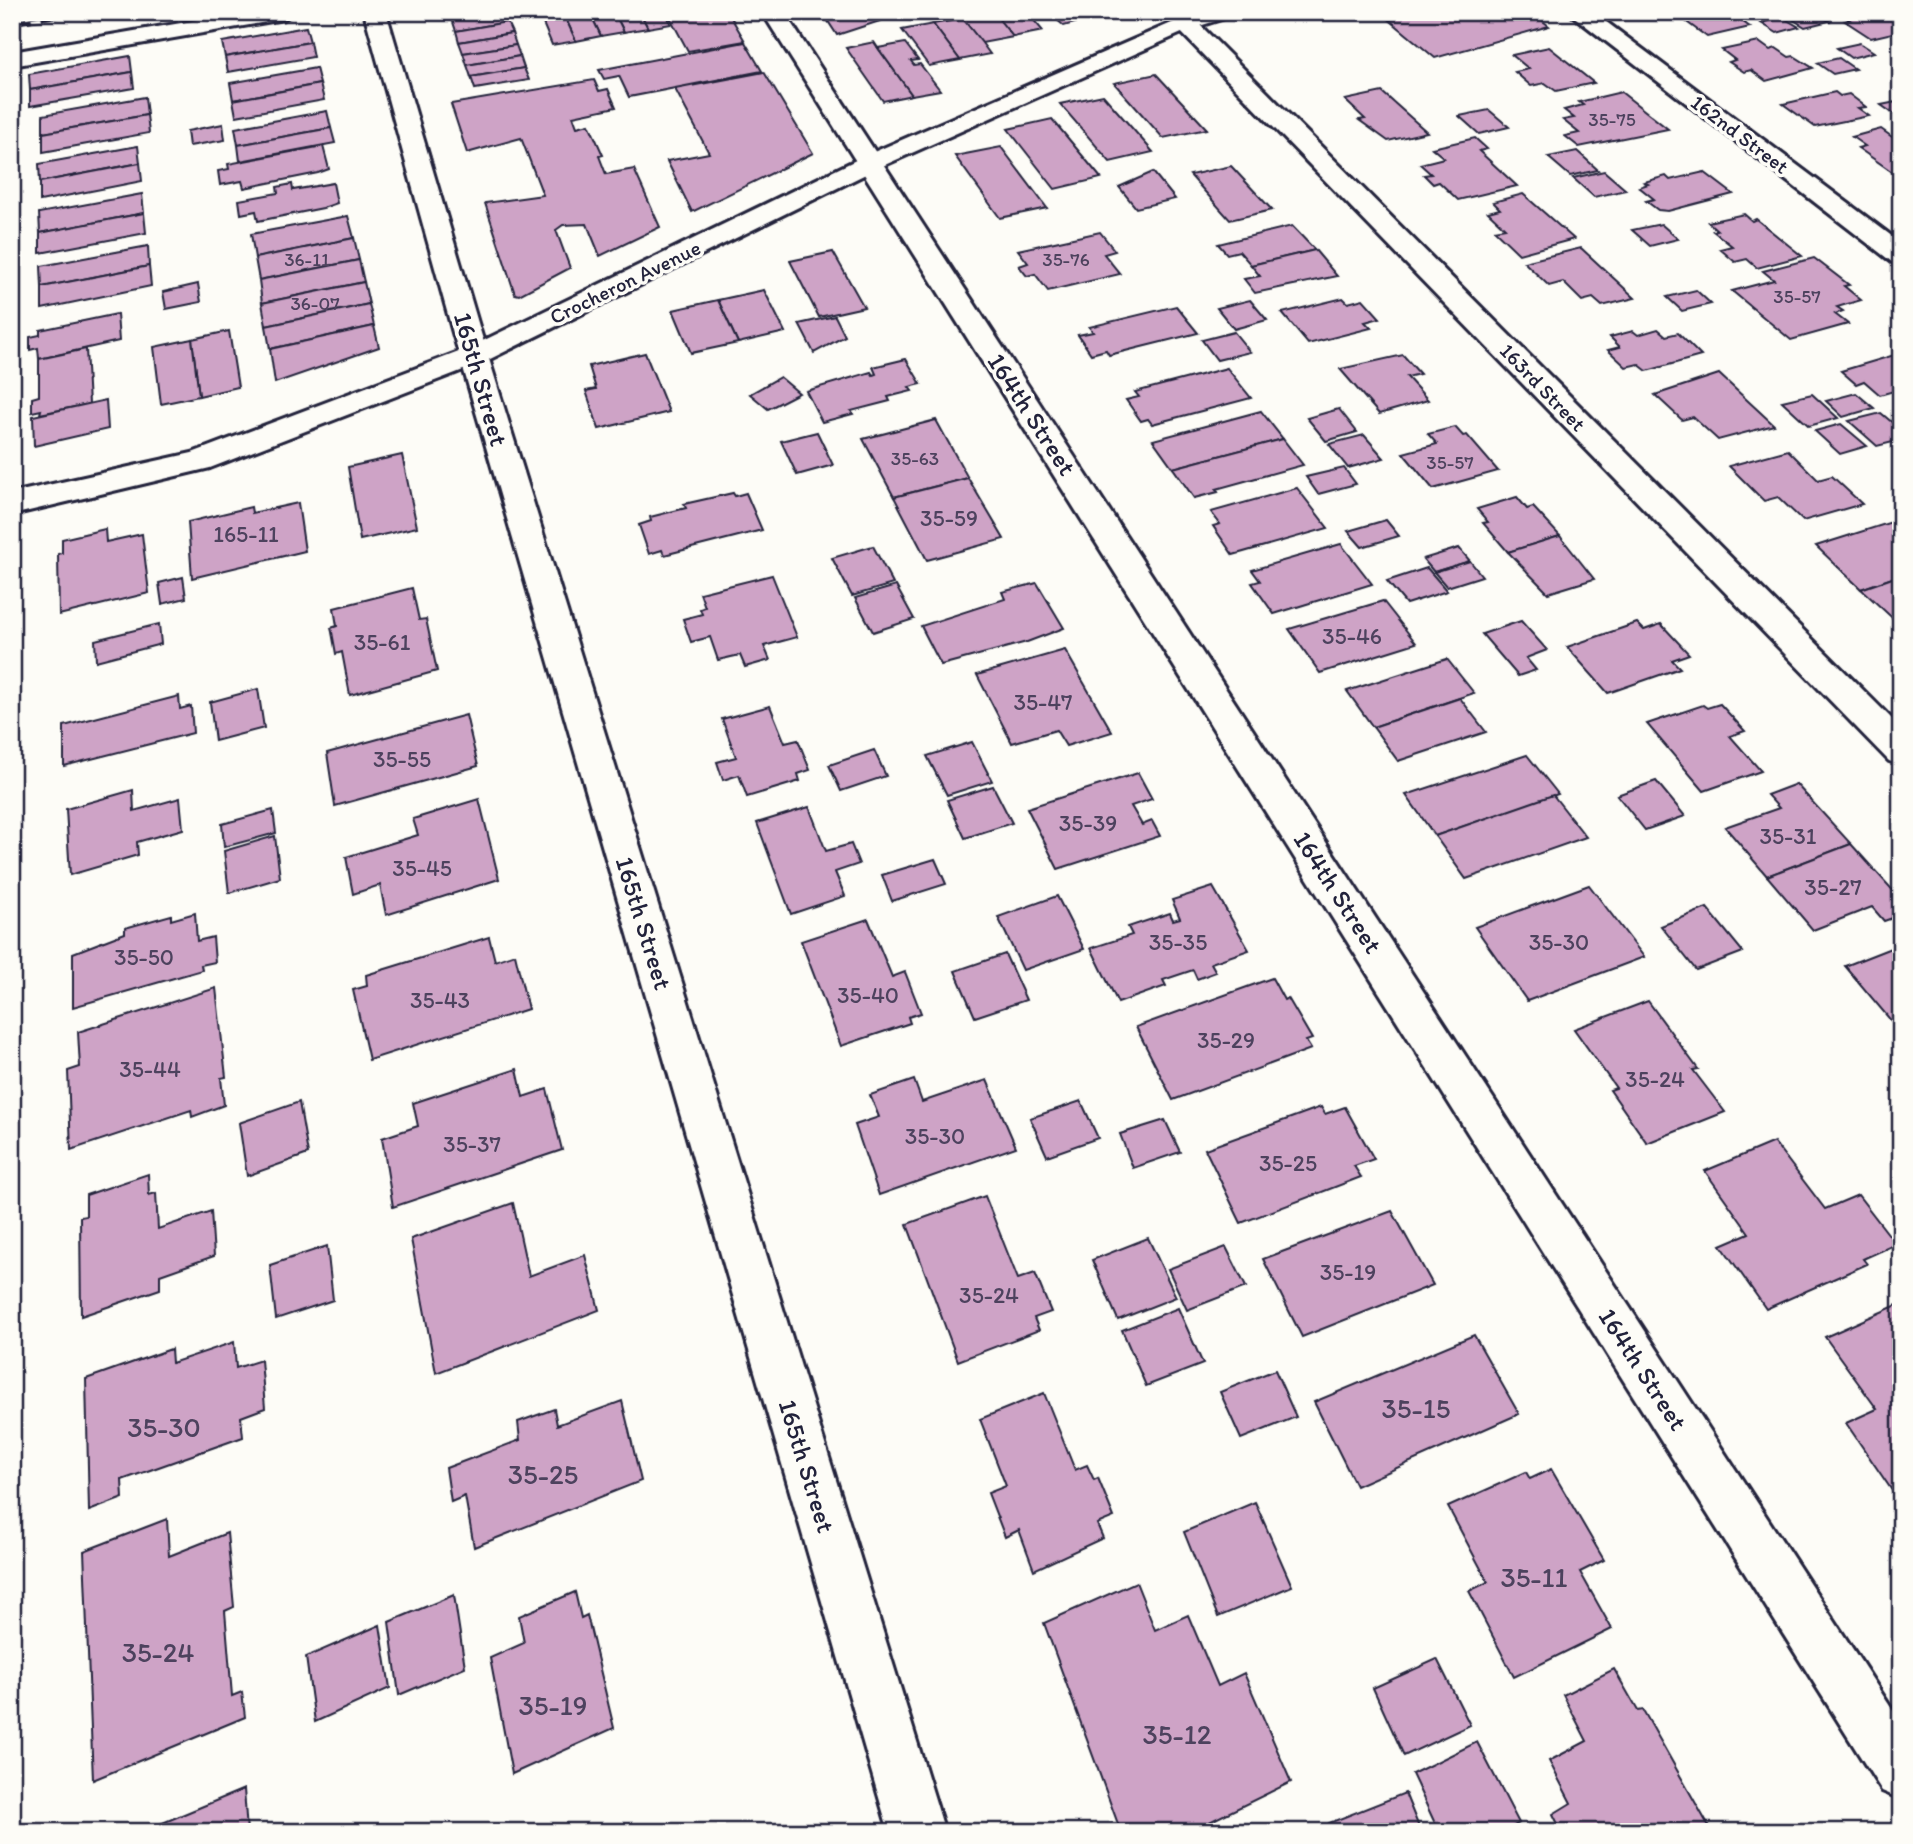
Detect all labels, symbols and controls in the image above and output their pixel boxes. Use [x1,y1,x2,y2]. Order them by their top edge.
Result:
street label: 162nd Street [1686,89,1794,179]
house number: 35-75 [1588,108,1636,131]
street label: Crocheron Avenue [546,235,704,329]
house number: 36-11 [284,248,330,271]
house number: 35-76 [1042,248,1090,271]
house number: 35-57 [1773,285,1821,308]
house number: 36-07 [290,292,340,315]
street label: 165th Street [447,308,515,450]
street label: 163rd Street [1495,338,1591,436]
street label: 164th Street [981,347,1084,481]
house number: 35-63 [891,447,939,470]
house number: 35-57 [1426,451,1474,474]
house number: 35-59 [920,504,978,532]
house number: 165-11 [213,520,279,548]
house number: 35-46 [1322,622,1382,650]
house number: 35-61 [354,628,411,656]
house number: 35-47 [1013,688,1073,716]
house number: 35-55 [373,745,431,773]
house number: 35-39 [1059,809,1117,837]
house number: 35-31 [1759,822,1817,850]
street label: 164th Street [1287,825,1390,959]
street label: 165th Street [609,853,679,994]
house number: 35-45 [392,854,452,882]
house number: 35-27 [1804,873,1862,901]
house number: 35-35 [1149,928,1207,956]
house number: 35-30 [1529,928,1589,956]
house number: 35-50 [114,943,174,971]
house number: 35-40 [837,981,899,1009]
house number: 35-43 [410,986,470,1014]
house number: 35-29 [1197,1026,1255,1054]
house number: 35-44 [119,1055,181,1083]
house number: 35-24 [1625,1065,1685,1093]
house number: 35-30 [905,1122,965,1150]
house number: 35-37 [443,1130,501,1158]
house number: 35-25 [1259,1149,1317,1177]
house number: 35-19 [1320,1258,1376,1286]
house number: 35-24 [959,1281,1019,1309]
street label: 164th Street [1592,1302,1695,1436]
house number: 35-15 [1382,1391,1450,1425]
street label: 165th Street [772,1396,842,1537]
house number: 35-30 [127,1410,201,1444]
house number: 35-25 [508,1457,578,1491]
house number: 35-11 [1500,1560,1568,1594]
house number: 35-24 [122,1635,195,1669]
house number: 35-19 [519,1688,587,1722]
house number: 35-12 [1143,1717,1212,1751]

